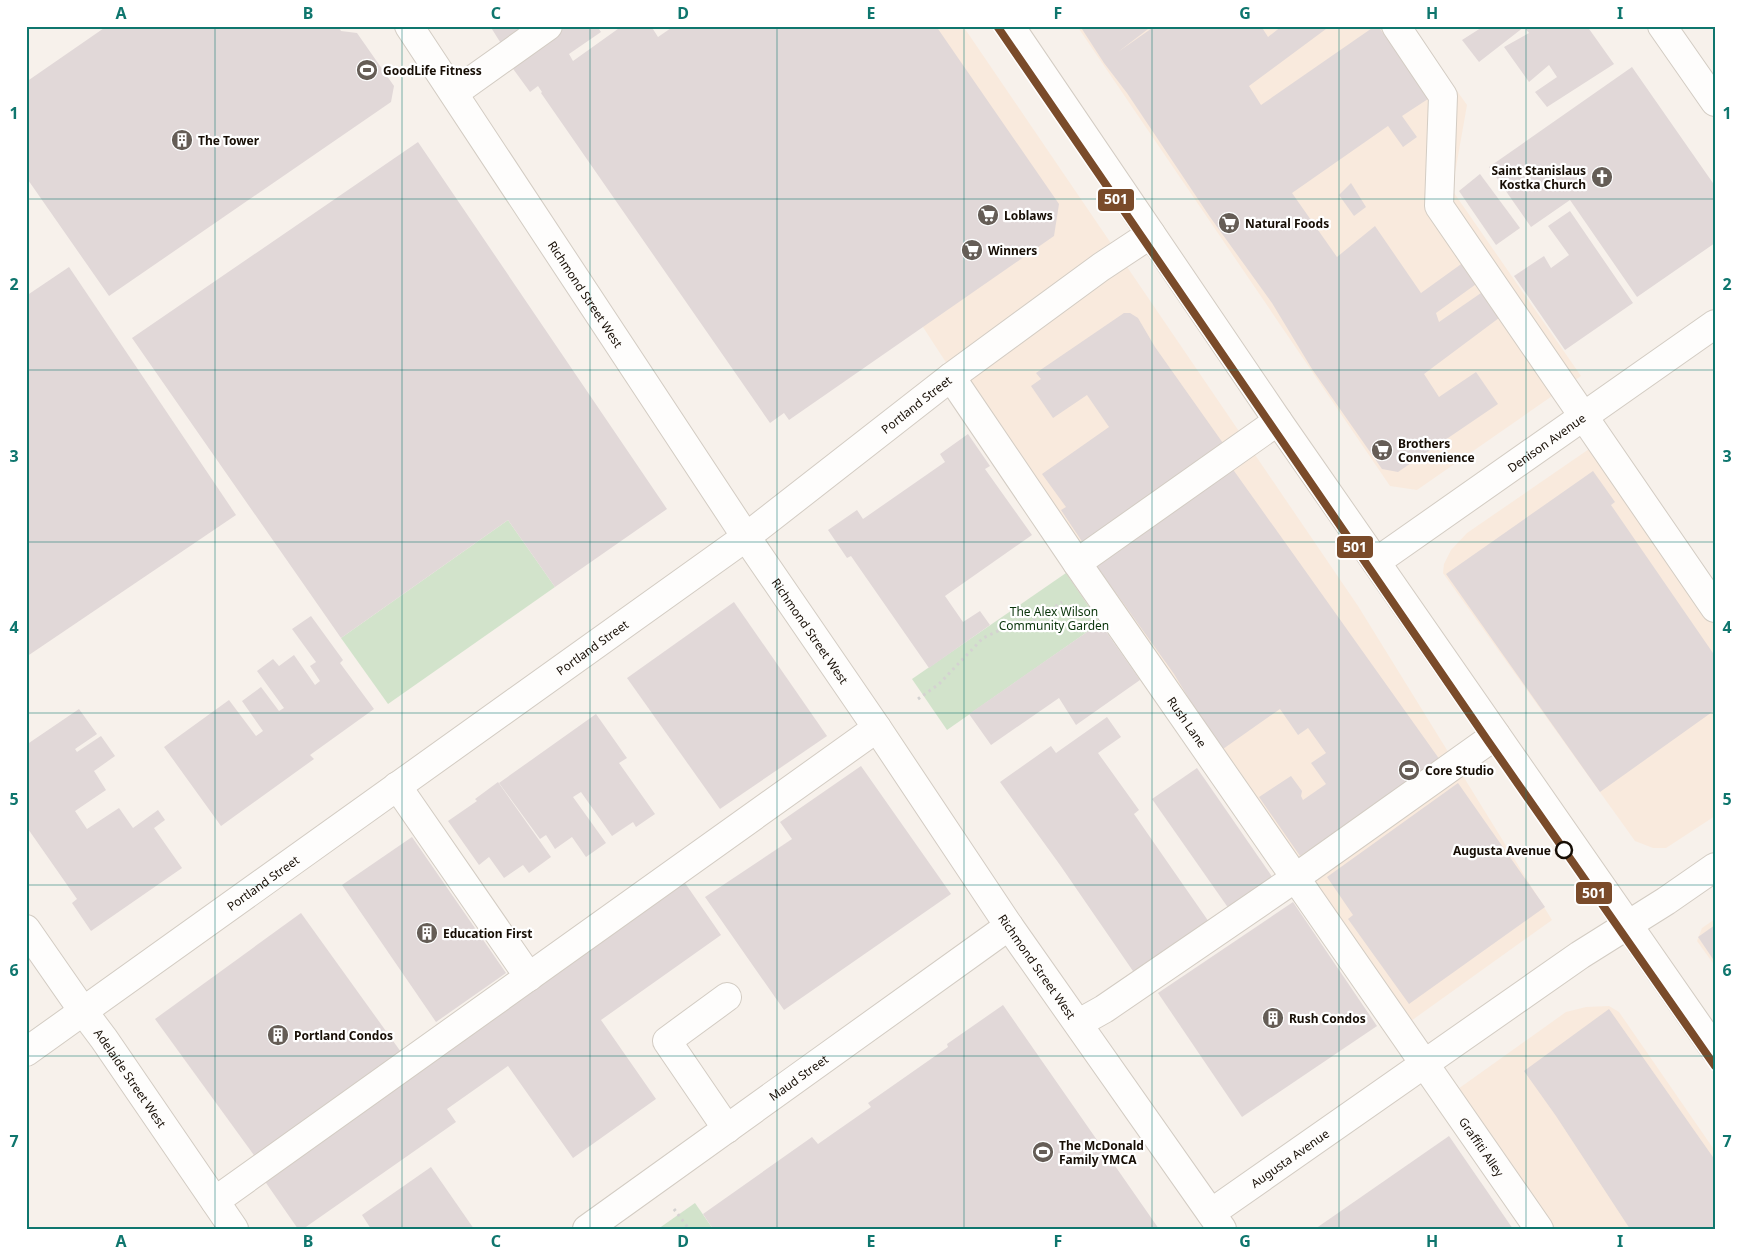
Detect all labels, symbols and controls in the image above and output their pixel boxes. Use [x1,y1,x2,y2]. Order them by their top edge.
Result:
text: A [115,2,127,24]
text: B [303,2,313,24]
text: C [491,2,501,24]
text: D [677,2,689,24]
text: E [867,2,876,24]
text: F [1054,2,1062,24]
text: G [1239,2,1251,24]
text: H [1426,2,1438,24]
text: I [1617,2,1623,24]
sports icon: GoodLife Fitness [355,58,379,82]
place label: GoodLife Fitness [383,62,482,79]
text: 1 [9,102,19,124]
text: 1 [1722,102,1732,124]
building icon: The Tower [170,128,194,152]
place label: The Tower [198,132,260,149]
place label: Saint Stanislaus Kostka Church [1491,162,1586,193]
church icon: Saint Stanislaus Kostka Church [1590,165,1614,189]
line badge: 501 [1097,188,1135,212]
text: 501 [1104,189,1128,208]
supermarket icon: Loblaws [976,203,1000,227]
place label: Loblaws [1004,207,1053,224]
supermarket icon: Natural Foods [1217,211,1241,235]
place label: Natural Foods [1245,215,1329,232]
street label: Richmond Street West [544,237,628,351]
supermarket icon: Winners [960,238,984,262]
place label: Winners [988,242,1037,259]
text: 2 [9,273,19,295]
text: 2 [1722,273,1732,295]
street label: Portland Street [877,371,955,437]
street label: Denison Avenue [1504,409,1589,476]
place label: Brothers Convenience [1398,435,1475,466]
supermarket icon: Brothers Convenience [1370,438,1394,462]
text: 3 [9,445,19,467]
text: 3 [1722,445,1732,467]
line badge: 501 [1336,535,1374,559]
text: 501 [1343,537,1367,556]
street label: Richmond Street West [768,575,853,688]
park label: The Alex Wilson Community Garden [999,603,1109,634]
street label: Portland Street [553,615,632,679]
text: 4 [9,616,19,638]
text: 4 [1722,616,1732,638]
street label: Rush Lane [1164,693,1211,751]
sports icon: Core Studio [1397,758,1421,782]
place label: Core Studio [1425,762,1494,779]
text: 5 [9,788,19,810]
text: 5 [1722,788,1732,810]
marker: Augusta Avenue [1555,841,1573,859]
place label: Augusta Avenue [1453,842,1551,859]
street label: Portland Street [223,851,303,914]
line badge: 501 [1575,881,1613,905]
text: 501 [1582,883,1606,902]
street label: Richmond Street West [995,910,1081,1023]
building icon: Education First [415,921,439,945]
place label: Education First [443,925,532,942]
text: 6 [9,959,19,981]
text: 6 [1722,959,1732,981]
building icon: Rush Condos [1261,1006,1285,1030]
place label: Rush Condos [1289,1010,1366,1027]
building icon: Portland Condos [266,1023,290,1047]
street label: Adelaide Street West [91,1025,171,1131]
place label: Portland Condos [294,1027,393,1044]
street label: Maud Street [765,1050,832,1104]
street label: Graffiti Alley [1455,1114,1509,1180]
street label: Augusta Avenue [1247,1125,1332,1191]
text: 7 [9,1130,19,1152]
text: 7 [1722,1130,1732,1152]
place label: The McDonald Family YMCA [1059,1137,1144,1168]
sports icon: The McDonald Family YMCA [1031,1140,1055,1164]
text: A [115,1230,127,1252]
text: B [303,1230,313,1252]
text: C [491,1230,501,1252]
text: D [677,1230,689,1252]
text: E [867,1230,876,1252]
text: F [1054,1230,1062,1252]
text: G [1239,1230,1251,1252]
text: H [1426,1230,1438,1252]
text: I [1617,1230,1623,1252]

